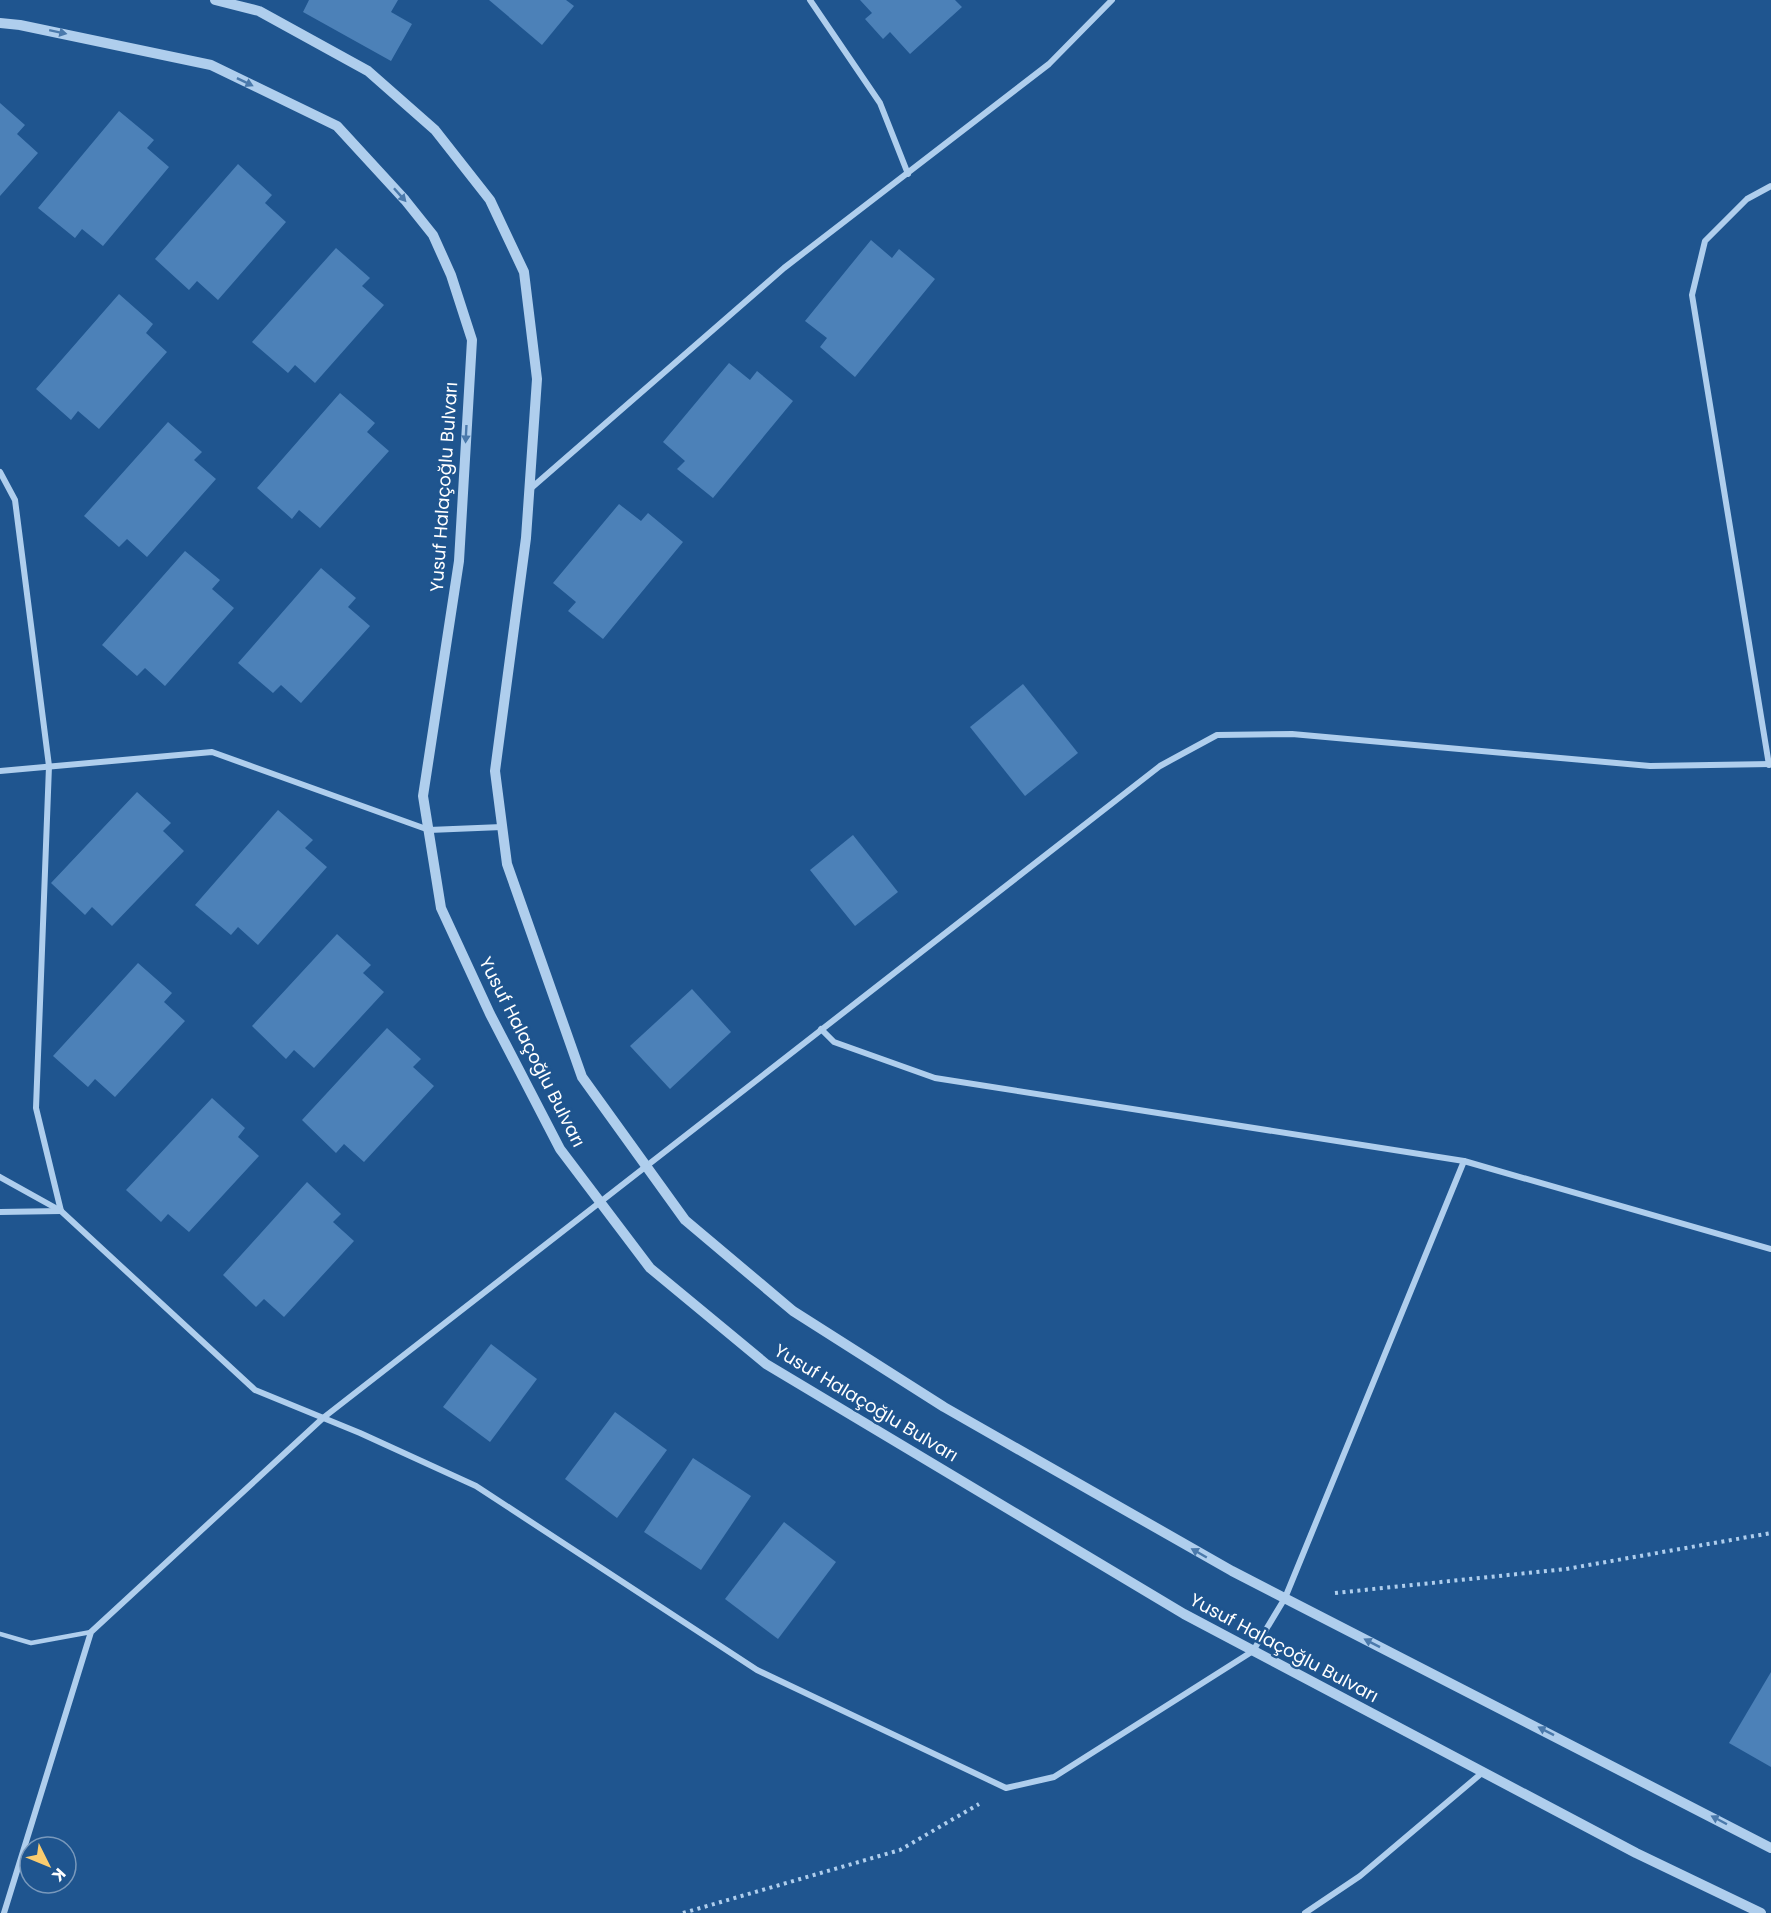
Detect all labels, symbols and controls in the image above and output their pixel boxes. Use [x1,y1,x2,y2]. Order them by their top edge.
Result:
one-way arrow [48,28,67,38]
one-way arrow [237,77,254,86]
one-way arrow [393,187,406,202]
street label: Yusuf Halaçoğlu Bulvarı [424,381,463,593]
one-way arrow [461,424,471,443]
street label: Yusuf Halaçoğlu Bulvarı [473,952,591,1151]
street label: Yusuf Halaçoğlu Bulvarı [770,1338,963,1468]
one-way arrow [1191,1547,1207,1558]
street label: Yusuf Halaçoğlu Bulvarı [1185,1587,1383,1708]
one-way arrow [1364,1638,1381,1647]
one-way arrow [1537,1727,1554,1736]
one-way arrow [1711,1815,1728,1825]
north arrow [18,1835,78,1895]
text: K [46,1863,71,1887]

